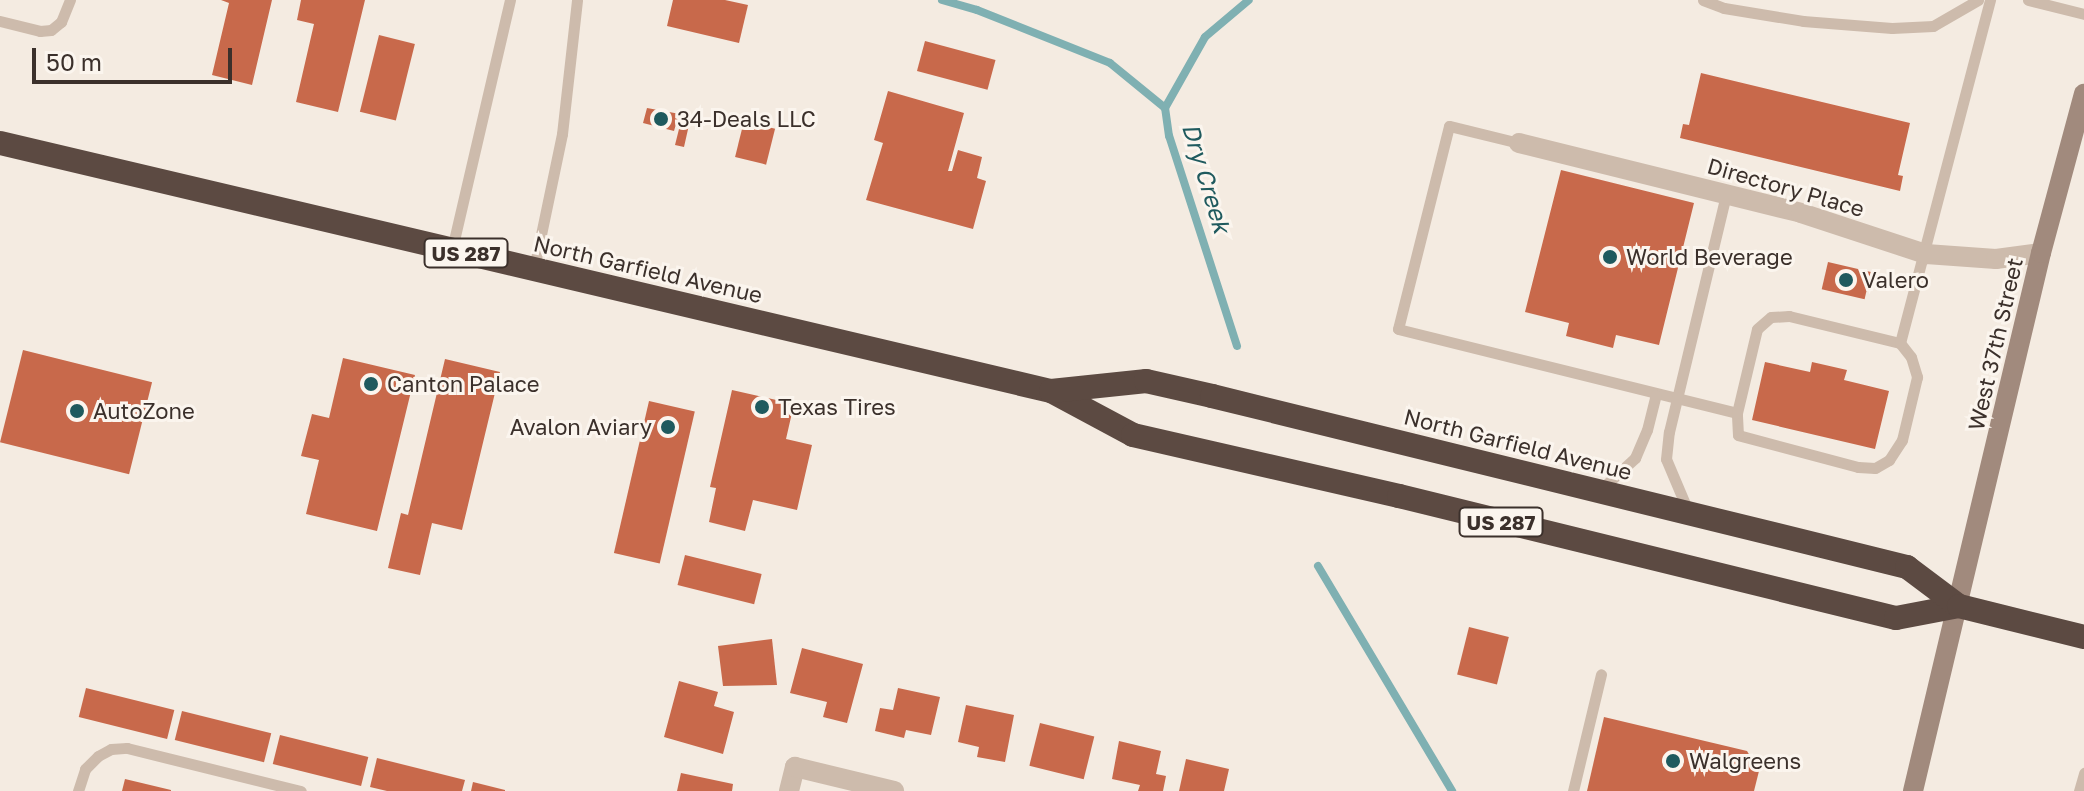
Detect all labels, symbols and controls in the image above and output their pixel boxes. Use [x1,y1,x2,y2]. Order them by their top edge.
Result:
scale bar [36,32,236,82]
text: 50 m [46,47,102,76]
place label: 34-Deals LLC [677,106,816,132]
marker: 34-Deals LLC [652,110,670,128]
water label: Dry Creek [1177,120,1237,236]
street label: Directory Place [1704,152,1868,222]
street label: North Garfield Avenue [531,230,765,308]
road number: US 287 [422,237,510,269]
place label: World Beverage [1626,244,1793,270]
marker: World Beverage [1601,248,1619,266]
street label: West 37th Street [1962,255,2028,433]
place label: Valero [1862,267,1929,293]
marker: Valero [1837,271,1855,289]
place label: Canton Palace [387,371,540,397]
marker: Canton Palace [362,375,380,393]
place label: Texas Tires [778,394,896,420]
place label: AutoZone [93,398,195,424]
marker: Texas Tires [753,398,771,416]
marker: AutoZone [68,402,86,420]
street label: North Garfield Avenue [1401,403,1635,485]
place label: Avalon Aviary [510,414,652,440]
marker: Avalon Aviary [659,418,677,436]
road number: US 287 [1457,506,1545,538]
place label: Walgreens [1689,748,1801,774]
marker: Walgreens [1664,752,1682,770]

